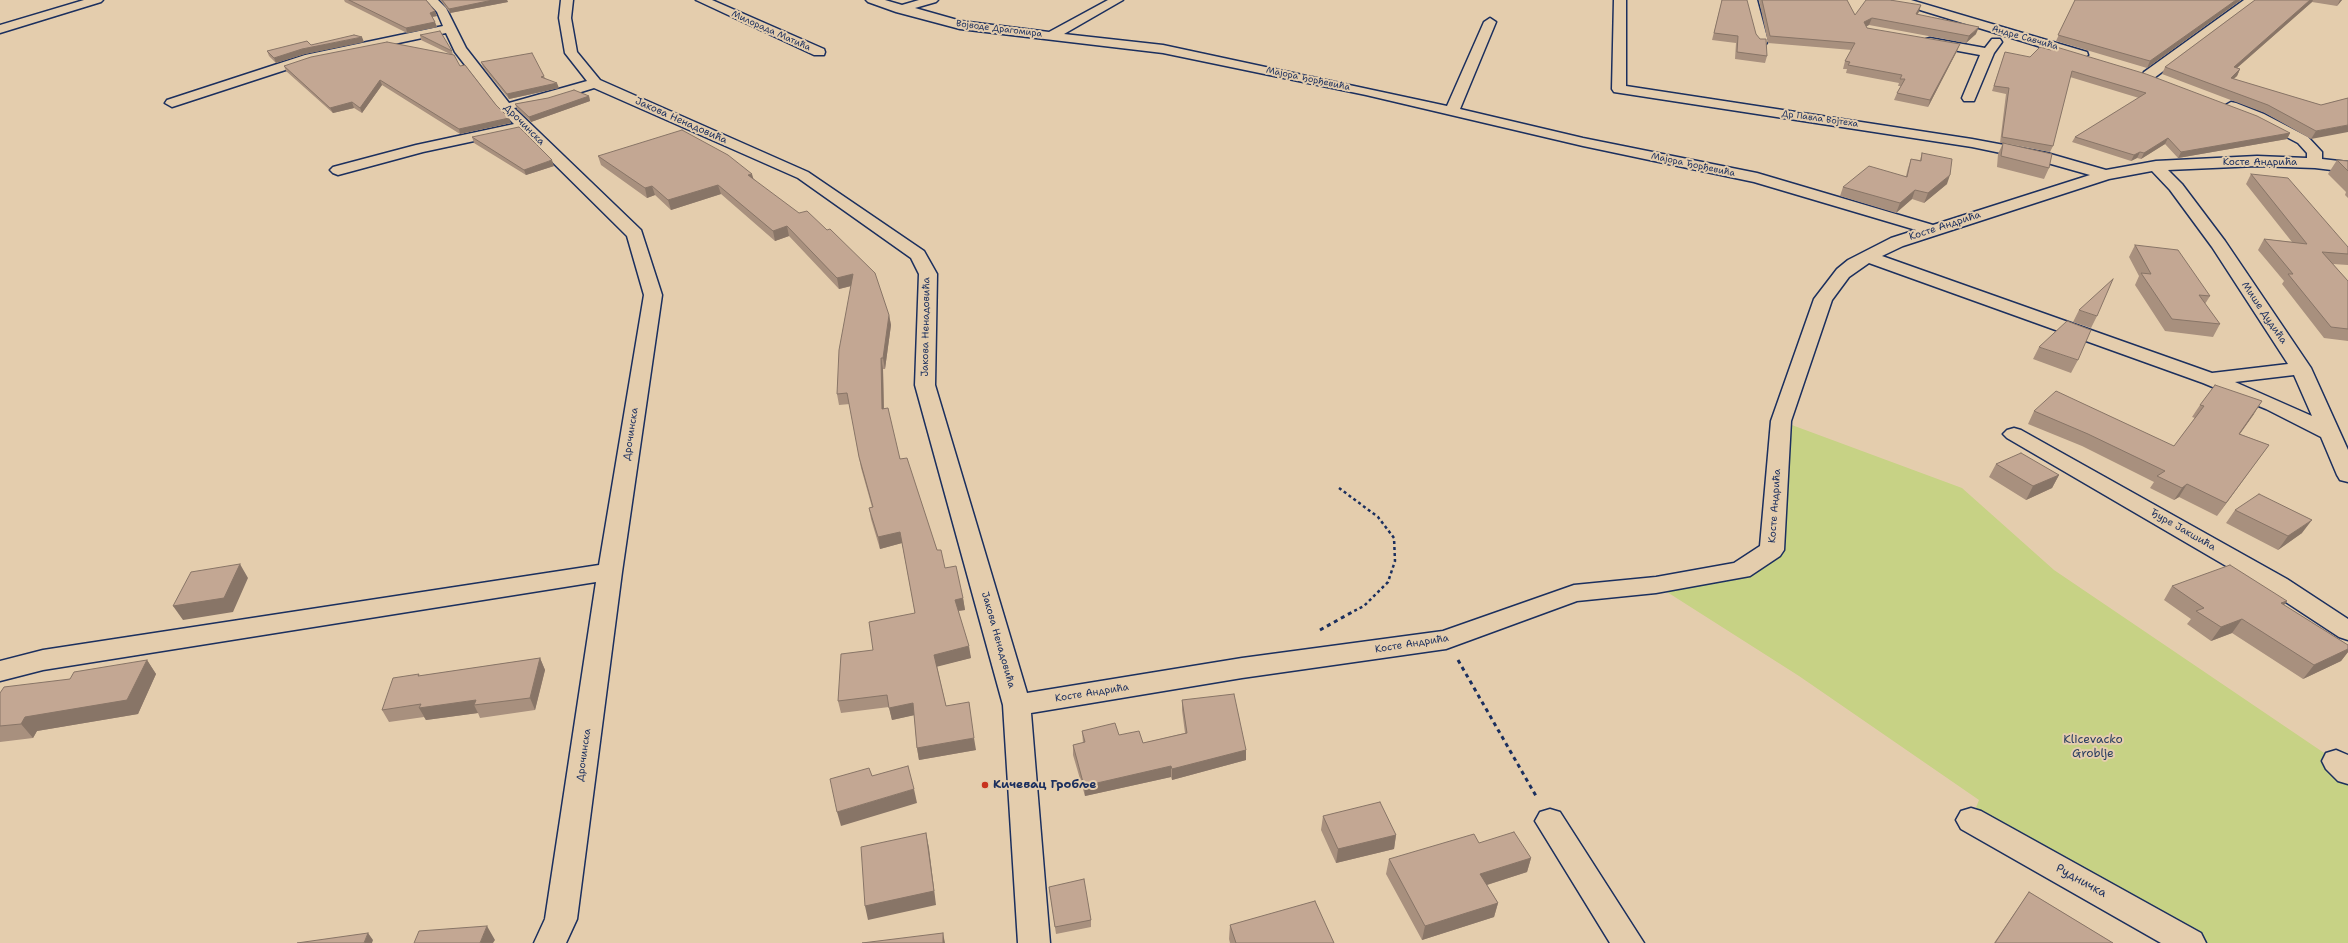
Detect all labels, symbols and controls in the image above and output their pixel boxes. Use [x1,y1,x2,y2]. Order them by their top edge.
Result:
street label: Милорада Матића [730,9,812,53]
street label: Војводе Драгомира [955,18,1043,40]
street label: Андре Савчића [1991,23,2059,53]
street label: Мајора Ђорђевића [1265,65,1351,93]
street label: Јакова Ненадовића [633,95,729,147]
street label: Дрочинска [501,102,547,148]
street label: Др Павла Војтеха [1781,108,1859,130]
street label: Мајора Ђорђевића [1650,151,1736,179]
street label: Косте Андрића [2223,156,2297,168]
street label: Косте Андрића [1908,209,1982,243]
street label: Јакова Ненадовића [919,277,933,377]
street label: Мише Дудића [2239,280,2289,346]
street label: Дрочинска [621,407,641,461]
street label: Косте Андрића [1766,468,1784,544]
street label: Ђуре Јакшића [2148,507,2218,553]
street label: Јакова Ненадовића [978,590,1018,690]
street label: Косте Андрића [1374,632,1450,656]
street label: Косте Андрића [1054,681,1130,705]
street label: Дрочинска [574,728,594,782]
park label: Klicevacko Groblje [2063,733,2123,761]
place label: Кичевац Гробље [993,778,1096,792]
marker: Кичевац Гробље [980,780,990,790]
street label: Рудничка [2053,861,2109,901]

